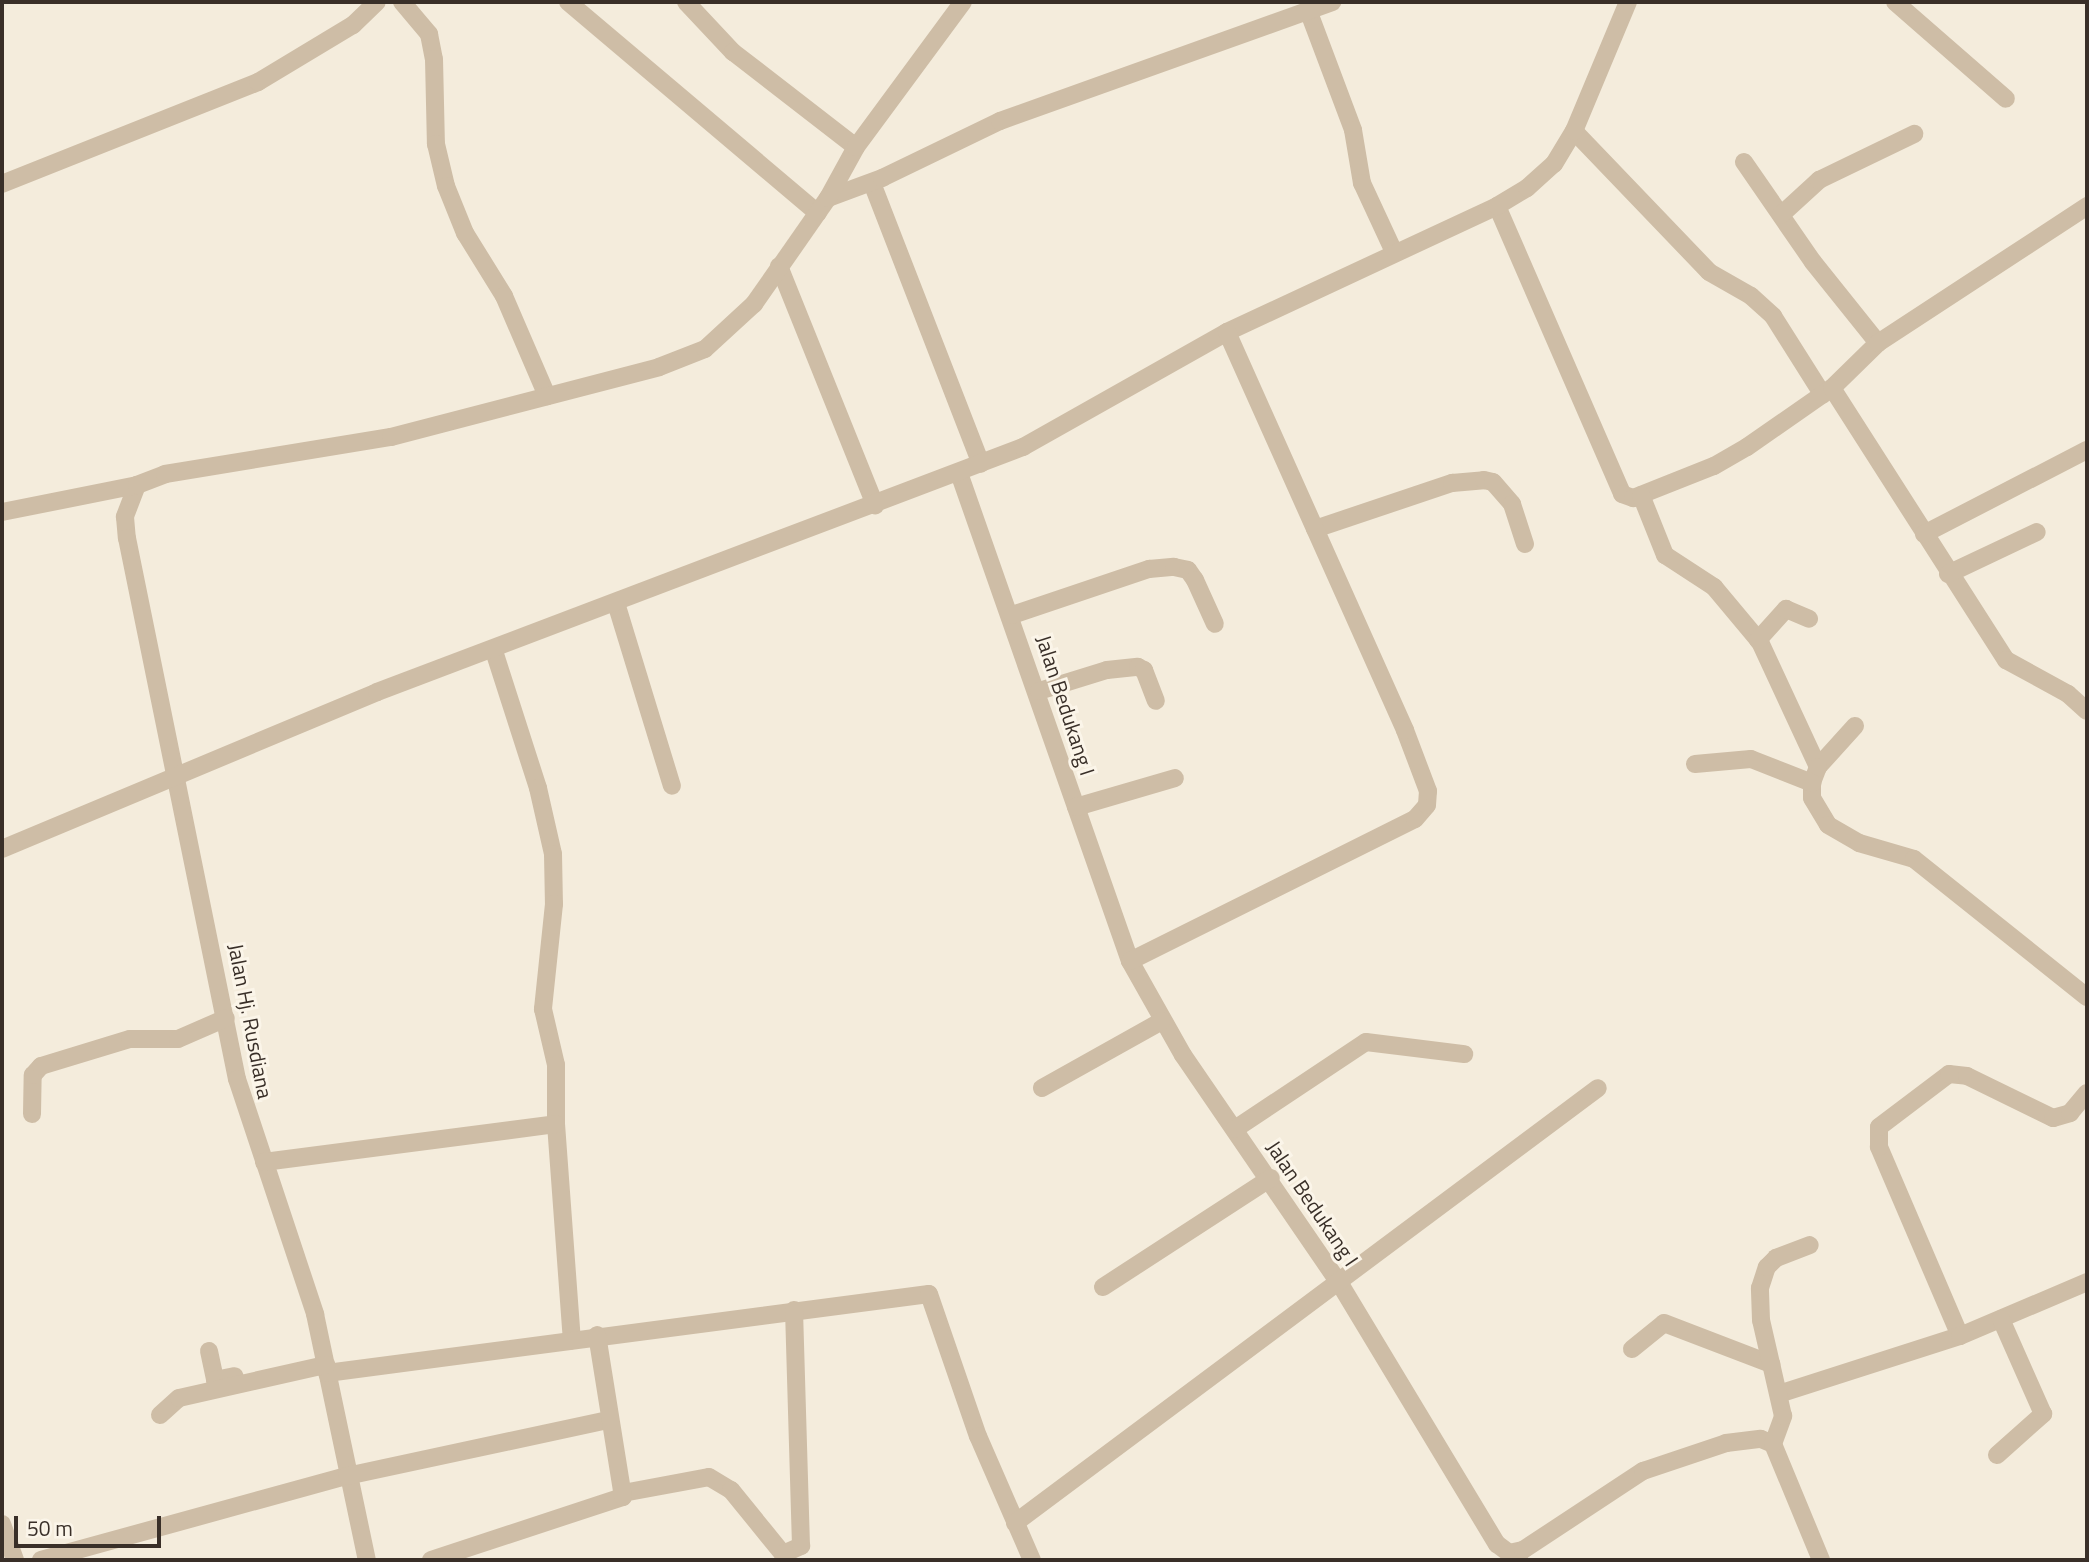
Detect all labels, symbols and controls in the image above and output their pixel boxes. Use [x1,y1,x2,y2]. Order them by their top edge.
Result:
street label: Jalan Bedukang I [1031,632,1101,778]
street label: Jalan Hj. Rusdiana [224,941,278,1101]
street label: Jalan Bedukang I [1262,1135,1364,1271]
scale bar [18,1502,164,1546]
text: 50 m [27,1512,73,1544]

